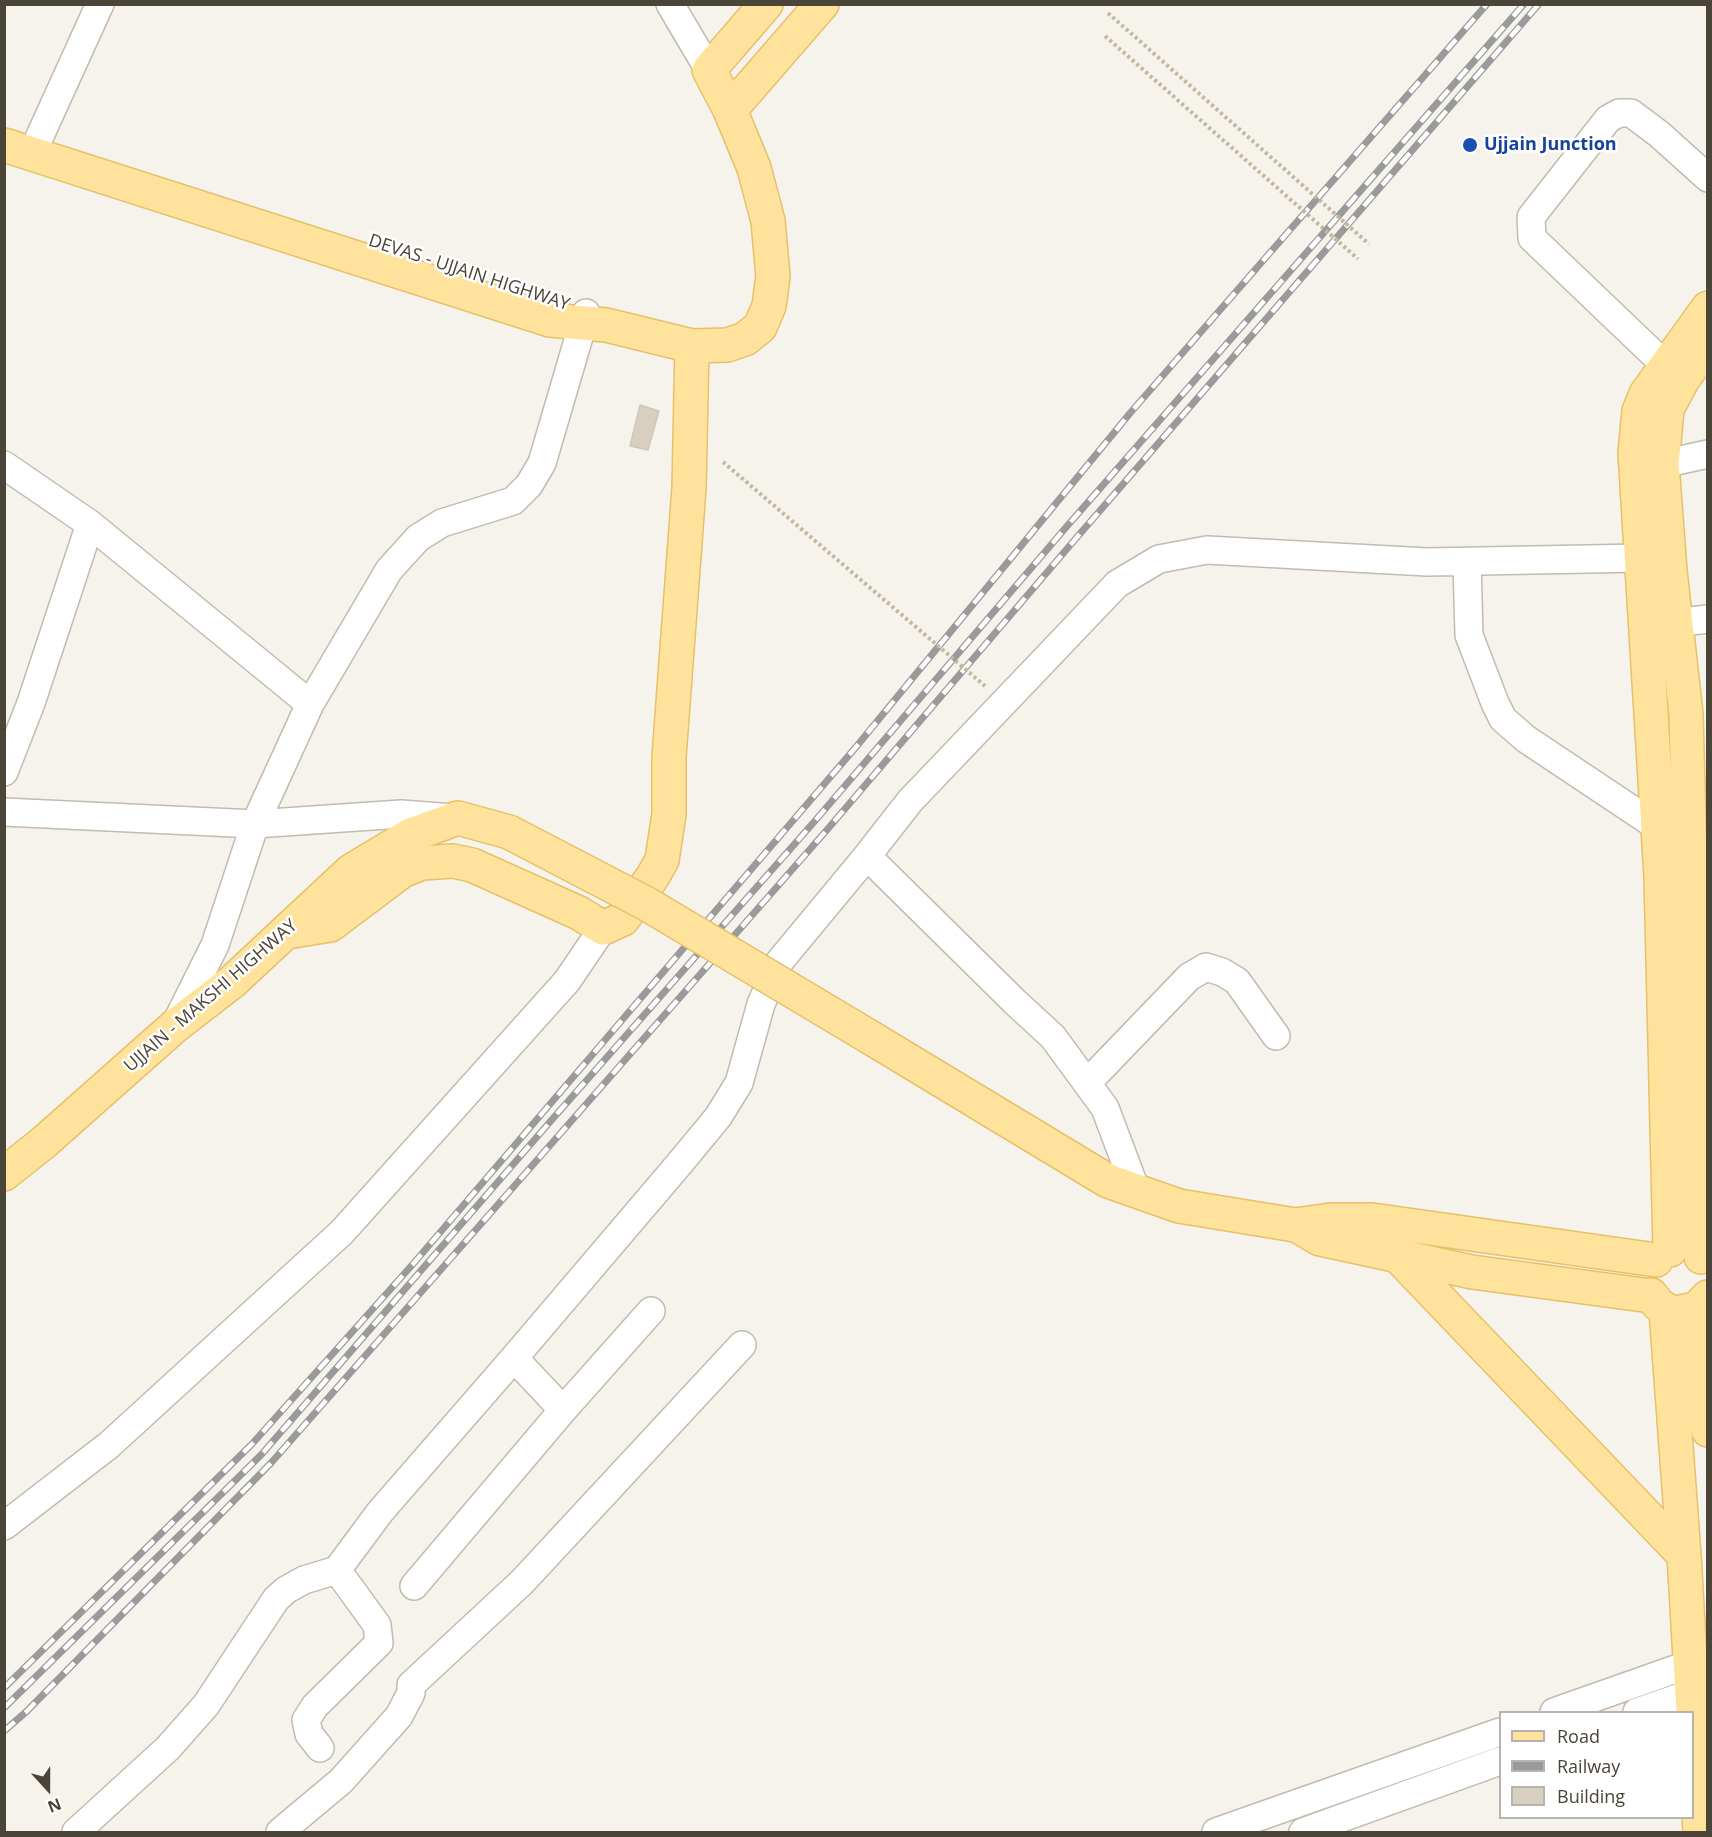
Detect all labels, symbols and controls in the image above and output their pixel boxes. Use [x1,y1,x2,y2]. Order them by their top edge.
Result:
place label: Ujjain Junction [1484,134,1617,156]
marker: Ujjain Junction [1461,136,1479,154]
street label: DEVAS - UJJAIN HIGHWAY [366,230,572,316]
street label: UJJAIN - MAKSHI HIGHWAY [120,915,302,1077]
legend [1499,1711,1694,1819]
text: Road [1557,1724,1600,1748]
text: Railway [1557,1754,1620,1778]
north arrow [18,1759,78,1819]
text: Building [1557,1784,1625,1808]
text: N [44,1793,64,1818]

